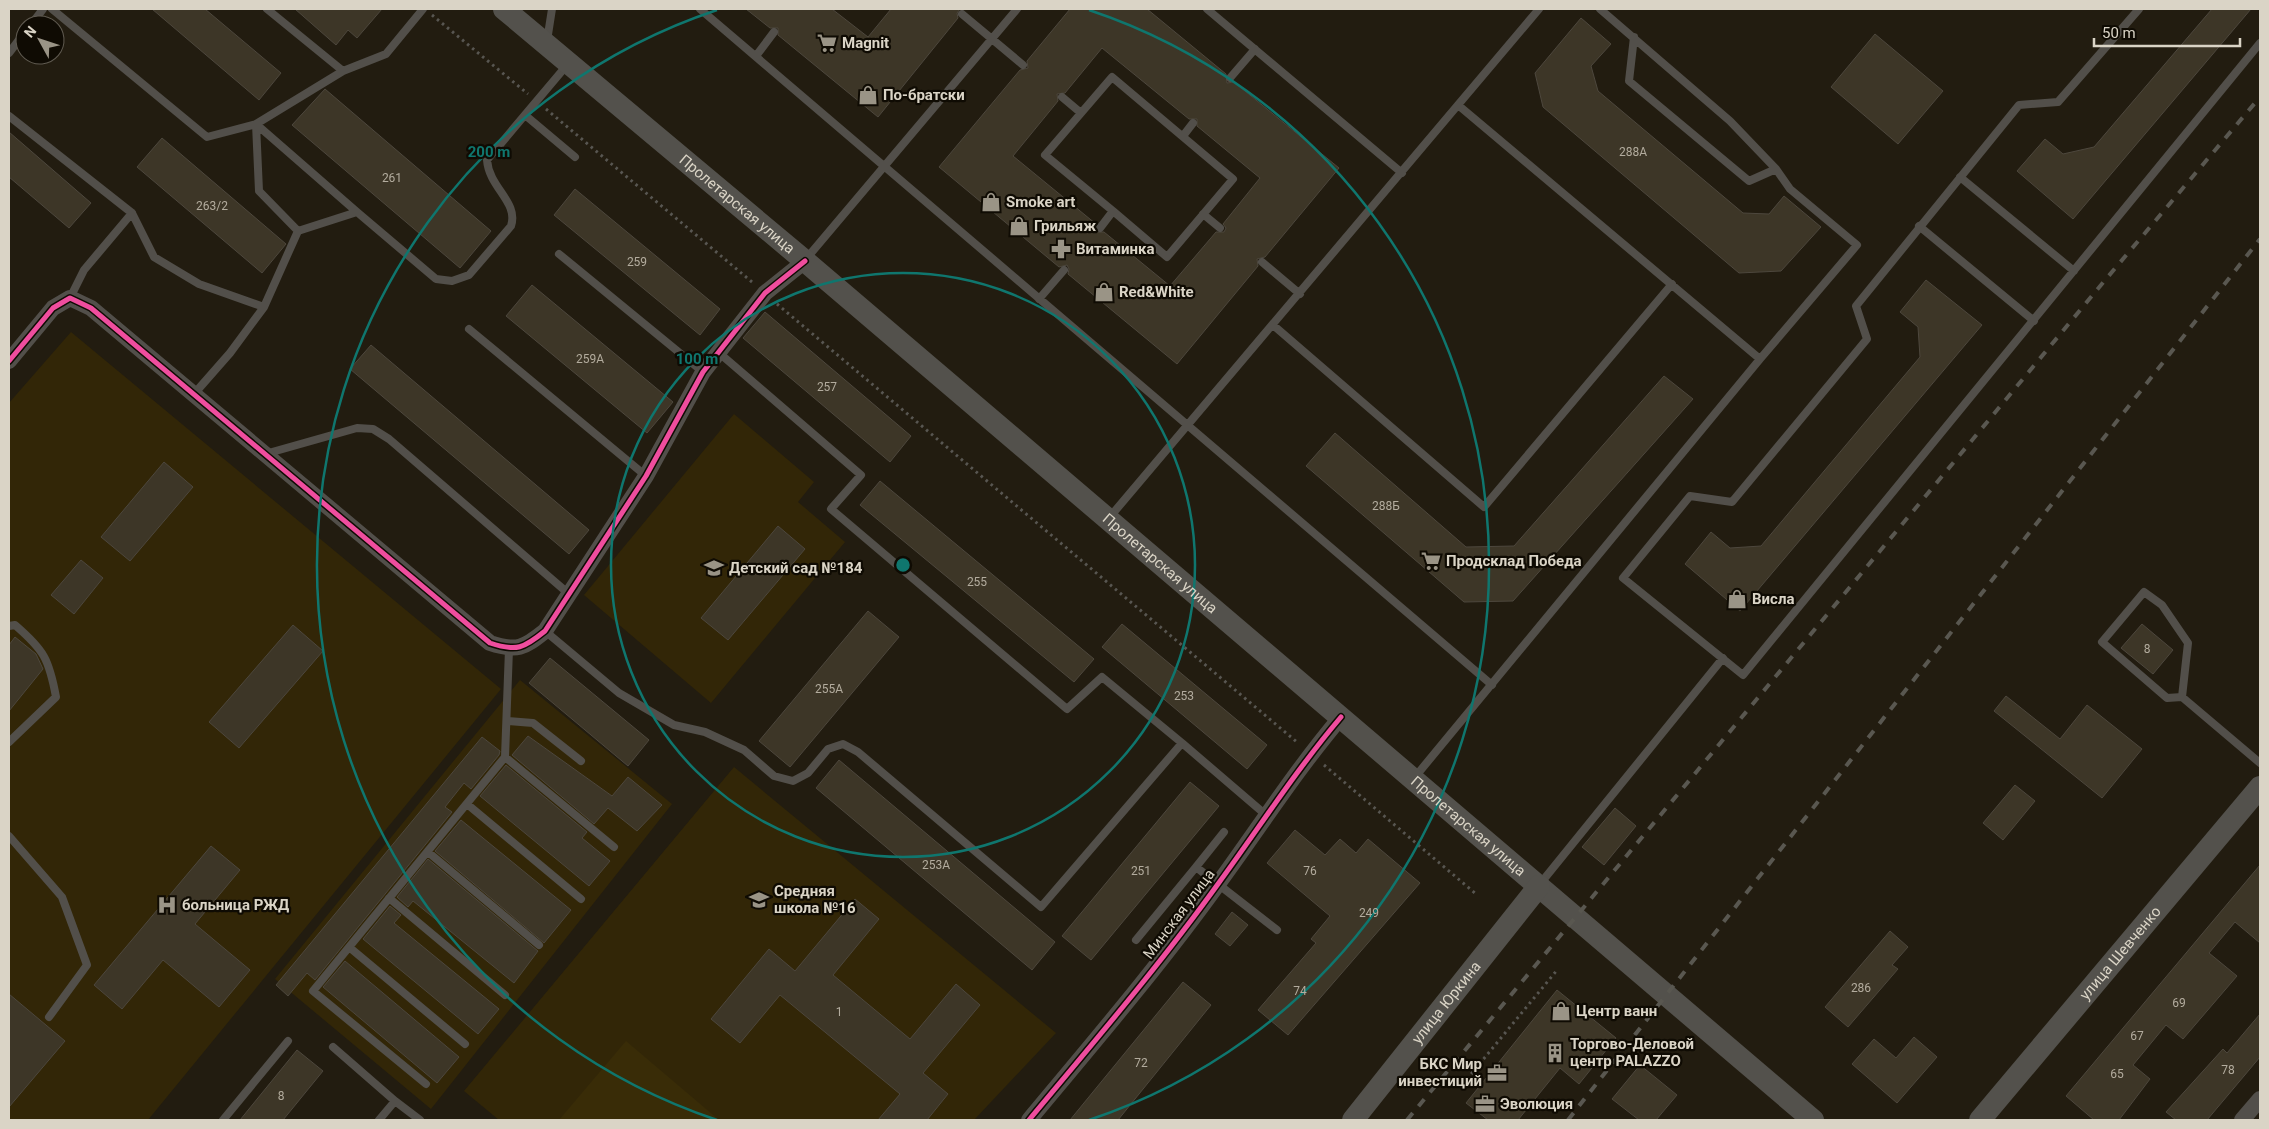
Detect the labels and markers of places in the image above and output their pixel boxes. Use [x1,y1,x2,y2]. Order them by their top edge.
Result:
supermarket icon: Magnit [816,32,838,54]
place label: Magnit [842,34,889,52]
shop icon: По-братски [857,84,879,106]
place label: По-братски [883,86,965,104]
shop icon: Smoke art [980,191,1002,213]
place label: Smoke art [1006,193,1075,211]
shop icon: Грильяж [1008,215,1030,237]
place label: Грильяж [1034,217,1096,235]
pharmacy icon: Витаминка [1050,238,1072,260]
place label: Витаминка [1076,240,1154,258]
shop icon: Red&White [1093,281,1115,303]
place label: Red&White [1119,283,1194,301]
supermarket icon: Продсклад Победа [1420,550,1442,572]
place label: Продсклад Победа [1446,552,1582,570]
centre of rings [894,556,912,574]
school or university icon: Детский сад №184 [703,557,725,579]
place label: Детский сад №184 [729,559,863,577]
shop icon: Висла [1726,588,1748,610]
place label: Висла [1752,590,1794,608]
place label: Средняя школа №16 [774,882,856,917]
school or university icon: Средняя школа №16 [748,889,770,911]
hospital icon: больница РЖД [156,894,178,916]
place label: больница РЖД [182,896,289,914]
shop icon: Центр ванн [1550,1000,1572,1022]
place label: Центр ванн [1576,1002,1657,1020]
place label: Торгово-Деловой центр PALAZZO [1570,1035,1694,1070]
building icon: Торгово-Деловой центр PALAZZO [1544,1042,1566,1064]
place label: БКС Мир инвестиций [1398,1055,1482,1090]
office icon: БКС Мир инвестиций [1486,1062,1508,1084]
office icon: Эволюция [1474,1093,1496,1115]
place label: Эволюция [1500,1095,1573,1113]

